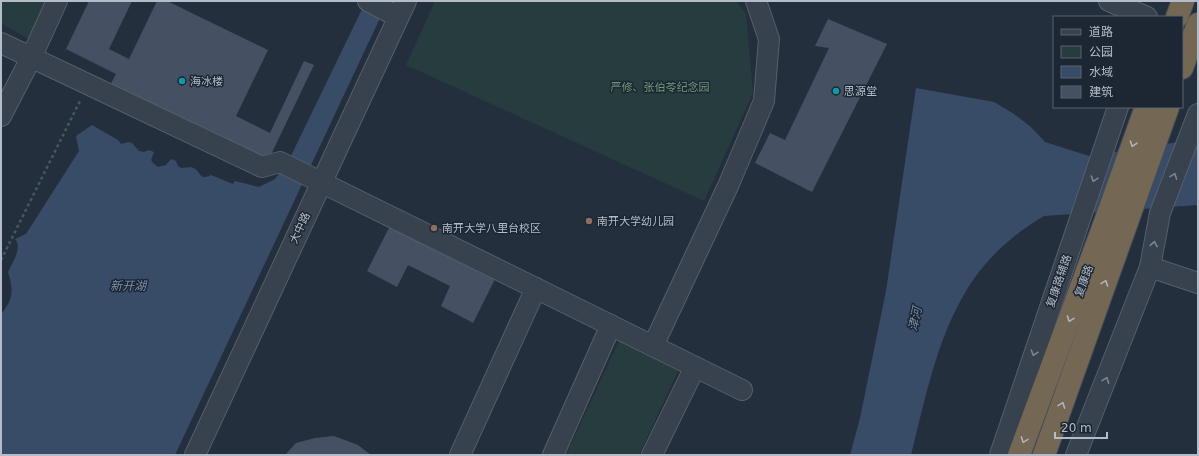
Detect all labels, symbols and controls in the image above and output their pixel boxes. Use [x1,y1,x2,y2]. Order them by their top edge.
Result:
legend [1053,16,1183,108]
text: 道路 [1089,25,1113,39]
text: 公园 [1089,45,1113,59]
text: 水域 [1089,65,1113,79]
place label: 海冰楼 [190,75,223,88]
marker: 海冰楼 [177,76,187,86]
park label: 严修、张伯苓纪念园 [611,81,710,94]
place label: 思源堂 [844,85,877,98]
text: 建筑 [1089,85,1113,99]
marker: 思源堂 [831,86,841,96]
one-way arrow [1129,140,1138,147]
one-way arrow [1169,173,1177,180]
one-way arrow [1090,175,1098,182]
street label: 大中路 [287,210,313,246]
place label: 南开大学幼儿园 [597,215,674,228]
marker: 南开大学幼儿园 [584,216,594,226]
place label: 南开大学八里台校区 [442,222,541,235]
marker: 南开大学八里台校区 [429,223,439,233]
one-way arrow [1149,241,1158,247]
street label: 复康路辅路 [1044,253,1074,309]
street label: 复康路 [1072,263,1096,299]
water label: 新开湖 [110,279,148,293]
one-way arrow [1101,279,1109,286]
water label: 津河 [906,304,925,332]
one-way arrow [1066,315,1074,322]
one-way arrow [1031,350,1039,357]
one-way arrow [1101,376,1109,384]
one-way arrow [1057,402,1065,409]
scale bar [1055,414,1107,440]
text: 20 m [1061,421,1092,435]
one-way arrow [1021,437,1029,444]

